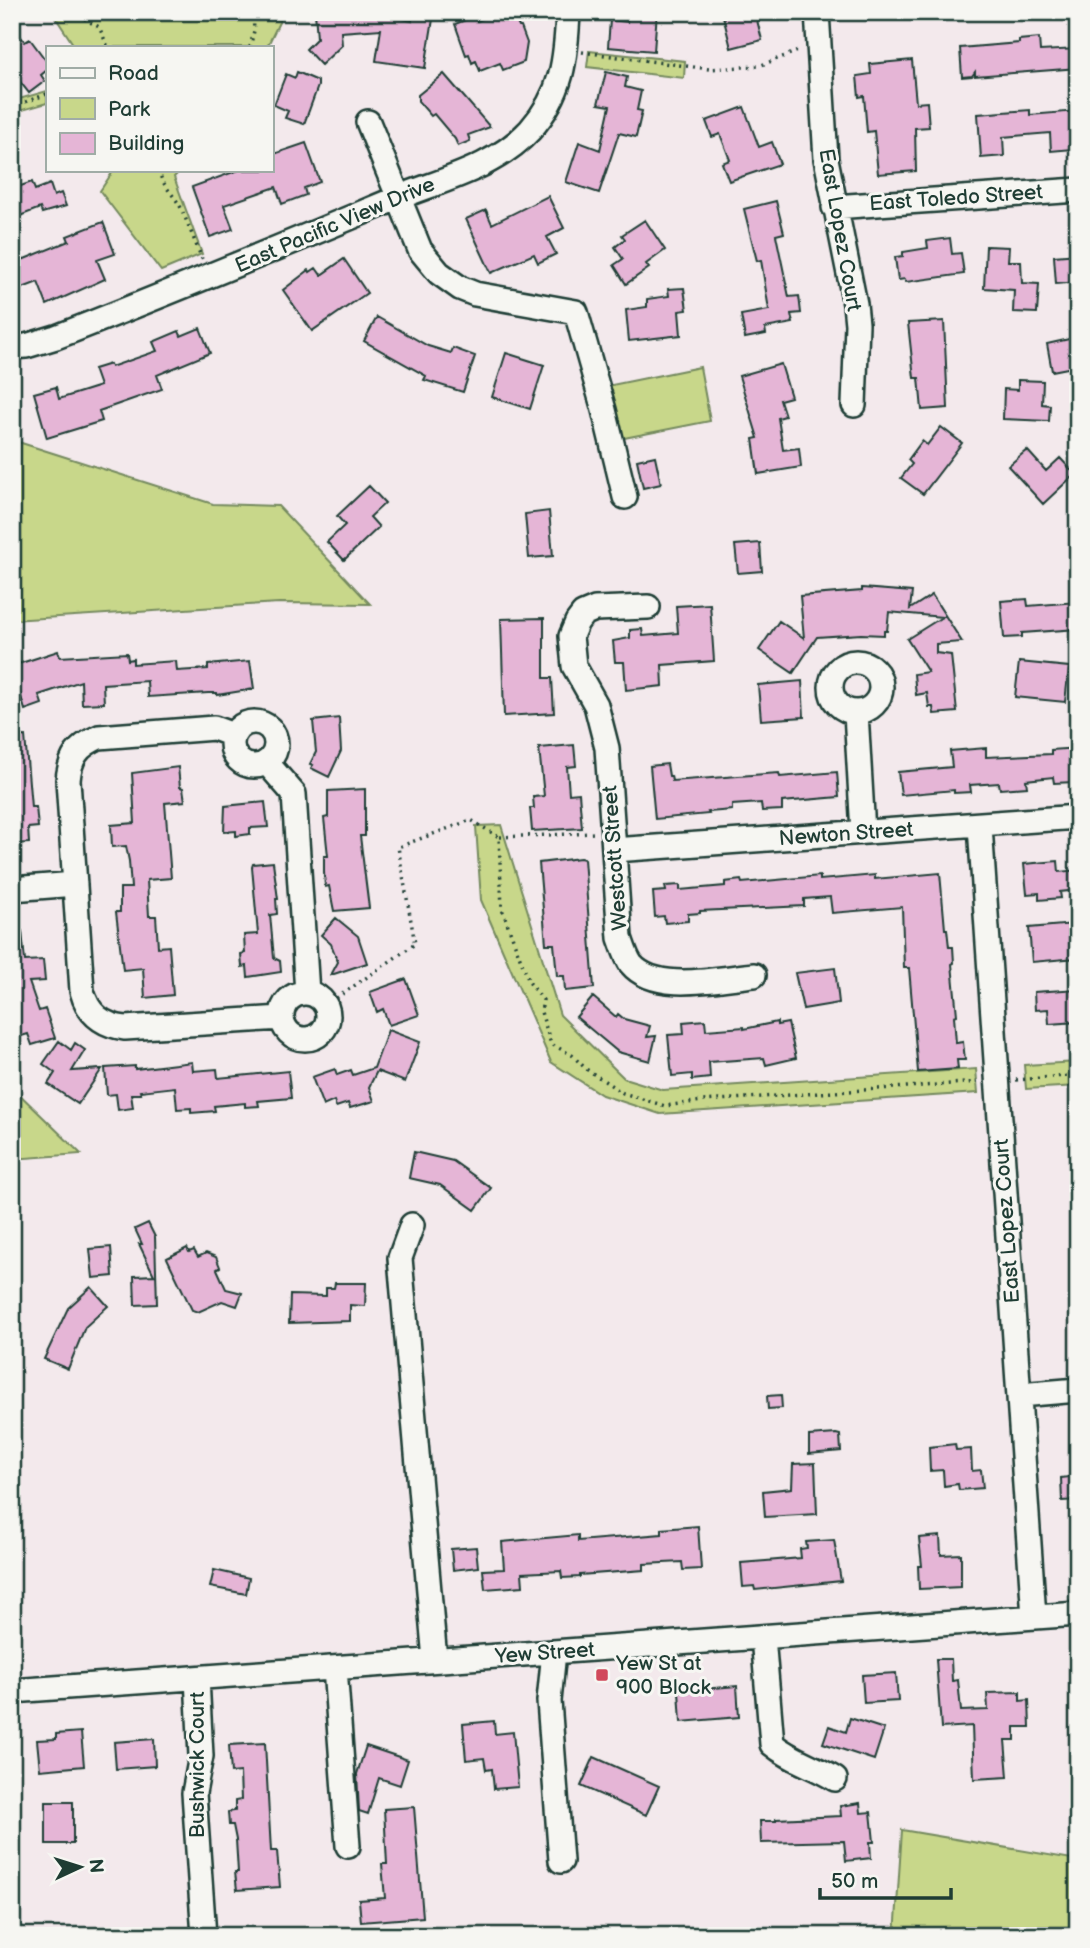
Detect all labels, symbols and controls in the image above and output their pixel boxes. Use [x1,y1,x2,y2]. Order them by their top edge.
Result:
legend [46,46,273,172]
text: Road [108,61,159,86]
text: Park [108,97,151,122]
text: Building [108,131,184,156]
street label: East Lopez Court [813,147,867,314]
street label: East Pacific View Drive [231,172,439,278]
street label: East Toledo Street [868,179,1044,217]
street label: Westcott Street [597,784,633,931]
street label: Newton Street [778,817,915,851]
street label: East Lopez Court [989,1138,1025,1304]
street label: Yew Street [493,1637,596,1669]
place label: Yew St at 900 Block [615,1651,712,1700]
marker: Yew St at 900 Block [594,1667,610,1683]
street label: Bushwick Court [185,1691,210,1838]
north arrow [46,1832,116,1902]
scale bar [820,1857,952,1901]
text: N [83,1858,107,1874]
text: 50 m [831,1869,878,1894]

